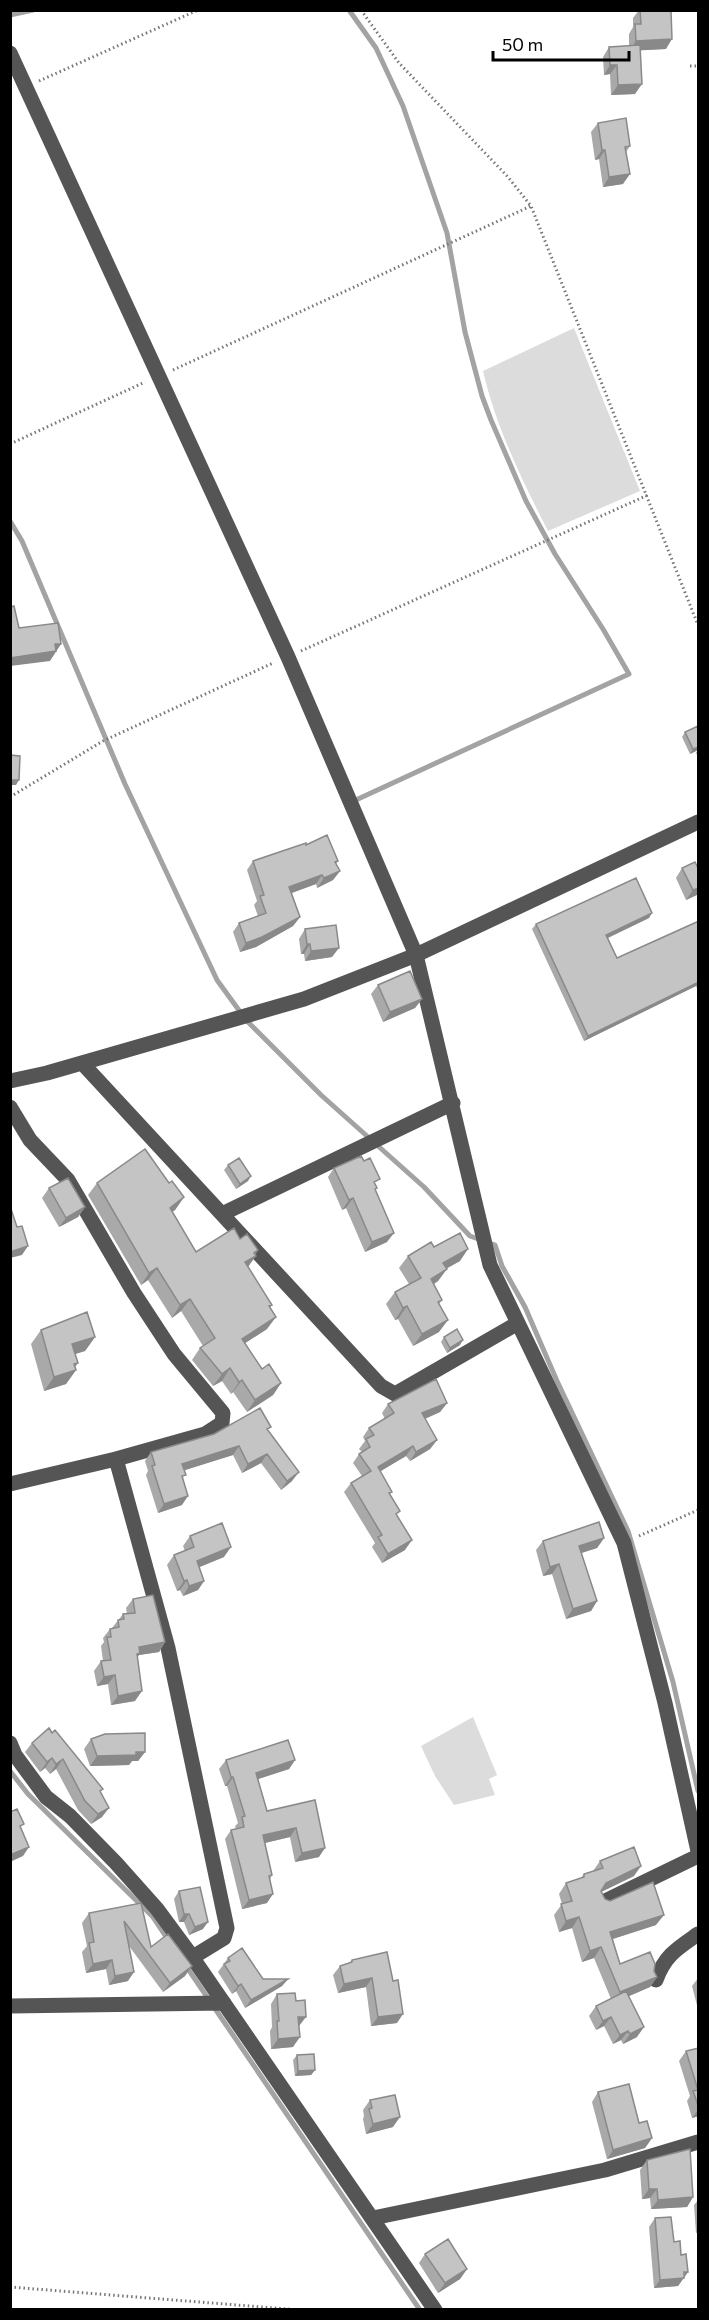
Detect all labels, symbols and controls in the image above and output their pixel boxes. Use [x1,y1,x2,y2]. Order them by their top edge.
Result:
scale bar [493,24,630,62]
text: 50 m [502,33,543,55]

